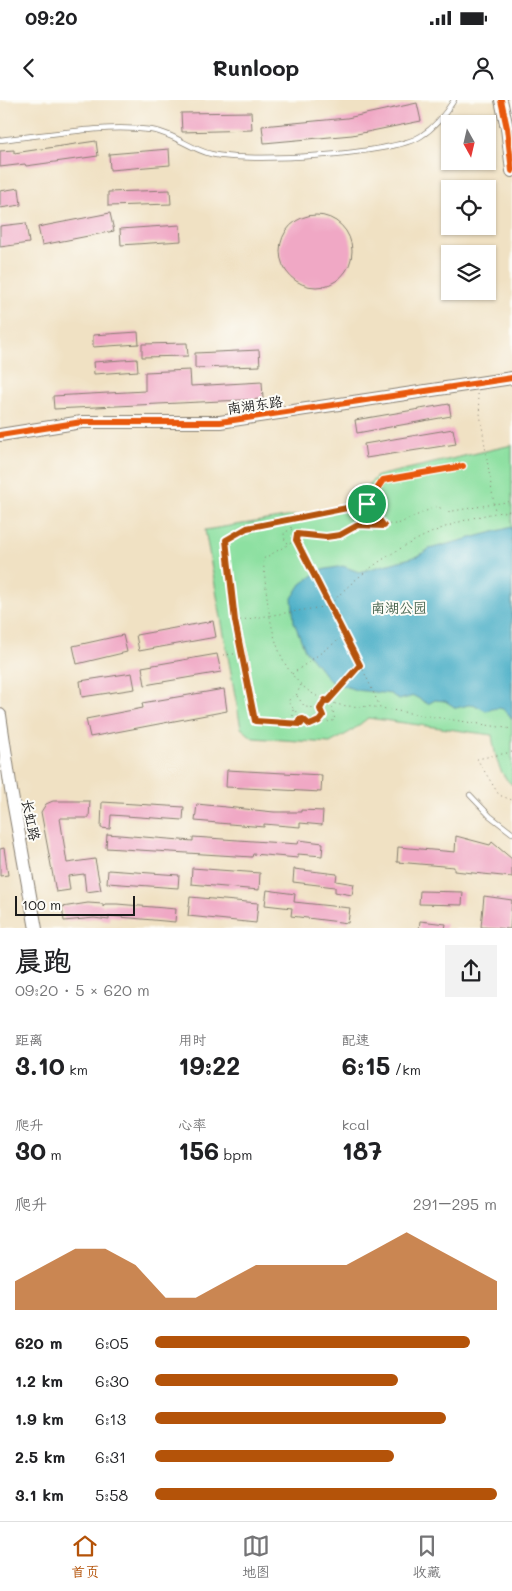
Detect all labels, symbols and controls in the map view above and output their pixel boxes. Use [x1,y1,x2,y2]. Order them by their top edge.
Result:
text: 09:20 [25,5,78,30]
text: Runloop [213,53,299,82]
icon: back [15,54,43,82]
icon: person [469,54,497,82]
north arrow [441,115,496,170]
map controls [441,115,496,300]
button: locate [441,180,496,235]
button: layers [441,245,496,300]
street label: 南湖东路 [226,391,284,418]
pin [346,483,388,525]
icon: arrive [353,490,381,518]
park label: 南湖公园 [371,598,427,617]
street label: 长虹路 [18,797,45,842]
scale bar [15,894,135,917]
text: 100 m [22,895,61,914]
text: 晨跑 [15,942,71,978]
button: share [445,945,497,997]
text: 09:20 · 5 × 620 m [15,979,150,1000]
text: 距离 [15,1030,43,1049]
text: 用时 [178,1030,206,1049]
text: 配速 [342,1030,370,1049]
text: 3.10 [15,1049,65,1081]
text: 19:22 [178,1049,240,1081]
text: 6:15 [342,1049,390,1081]
text: km [65,1060,88,1079]
text: /km [390,1060,421,1079]
text: 爬升 [15,1115,43,1134]
text: 心率 [178,1115,206,1134]
text: kcal [342,1115,370,1134]
text: 30 [15,1134,46,1166]
text: 156 [178,1134,219,1166]
text: 187 [342,1134,382,1166]
text: m [46,1145,62,1164]
text: bpm [219,1145,252,1164]
text: 爬升 [15,1193,47,1214]
text: 291–295 m [413,1193,497,1214]
text: 620 m [15,1332,62,1353]
text: 6:05 [95,1332,129,1353]
text: 1.2 km [15,1370,63,1391]
text: 6:30 [95,1370,129,1391]
text: 1.9 km [15,1408,64,1429]
text: 6:13 [95,1408,126,1429]
text: 2.5 km [15,1446,65,1467]
text: 6:31 [95,1446,126,1467]
text: 3.1 km [15,1484,64,1505]
text: 5:58 [95,1484,128,1505]
tab: 首页 [71,1532,99,1581]
tab: 地图 [242,1532,270,1581]
tab: 收藏 [413,1532,441,1581]

